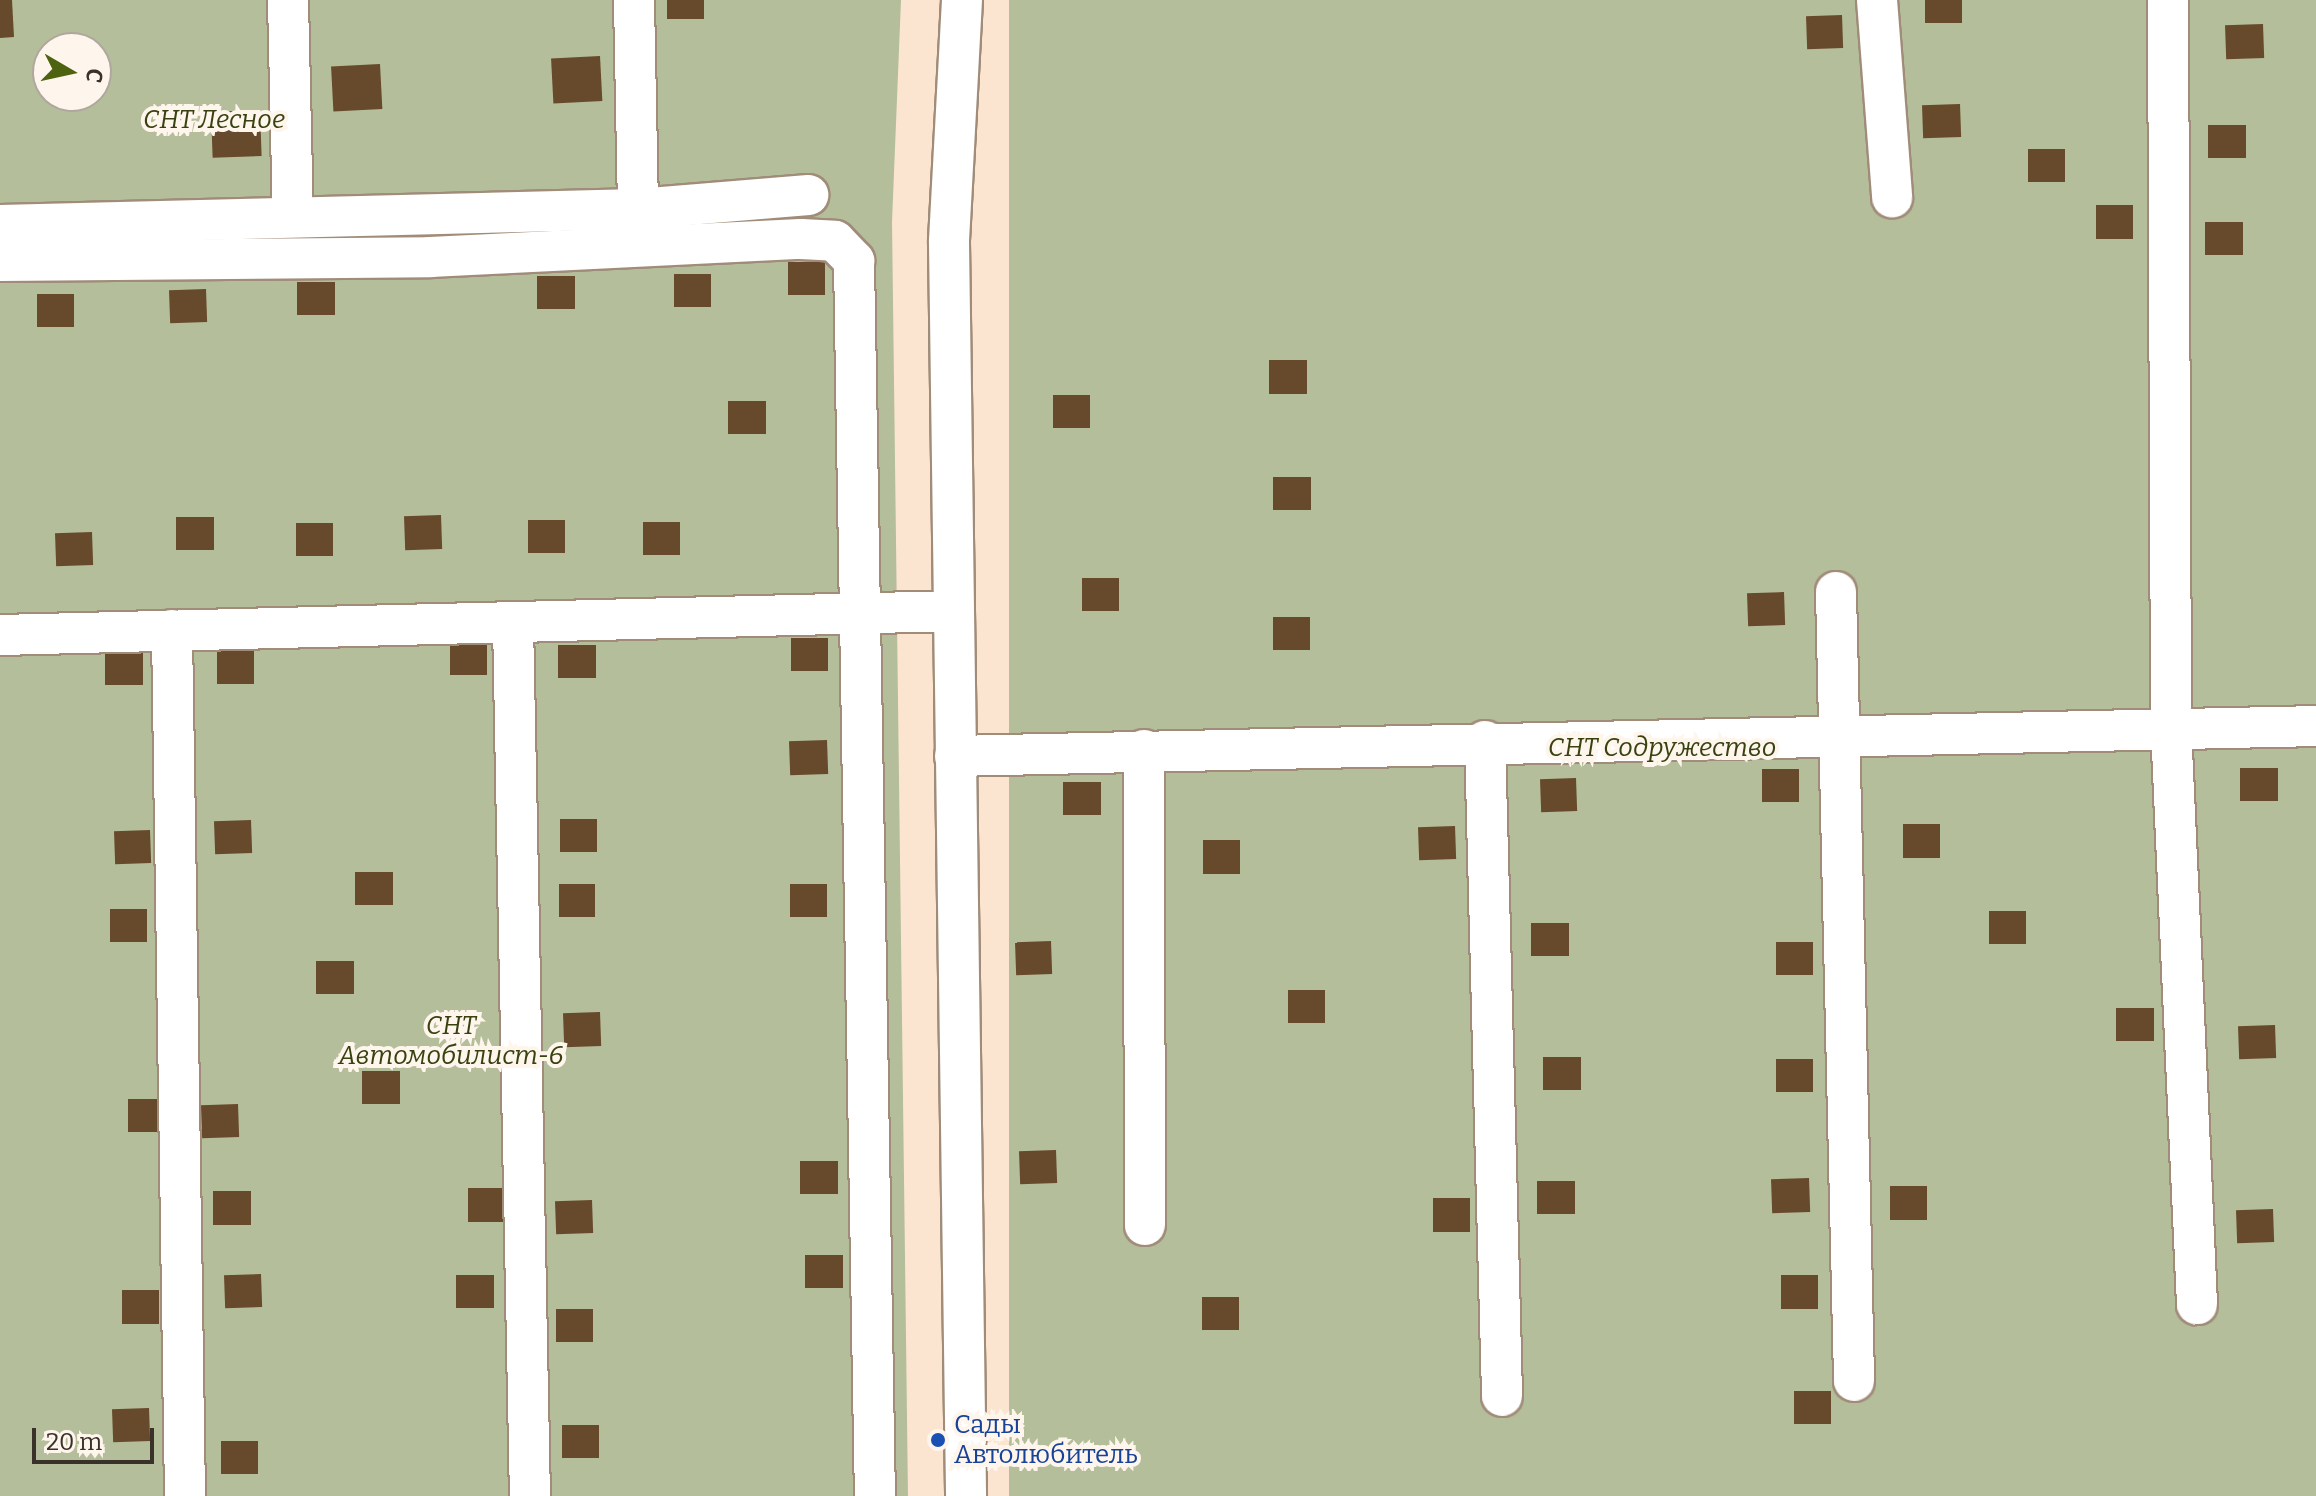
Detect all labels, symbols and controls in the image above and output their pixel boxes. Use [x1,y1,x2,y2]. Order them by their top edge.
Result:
north arrow [32,32,112,112]
text: С [80,67,109,84]
park label: СНТ Лесное [143,104,285,136]
park label: СНТ Содружество [1548,732,1776,764]
park label: СНТ Автомобилист-6 [339,1010,563,1072]
place label: Сады Автолюбитель [954,1409,1138,1470]
scale bar [36,1412,158,1462]
text: 20 m [46,1428,102,1456]
marker: Сады Автолюбитель [929,1431,947,1449]

